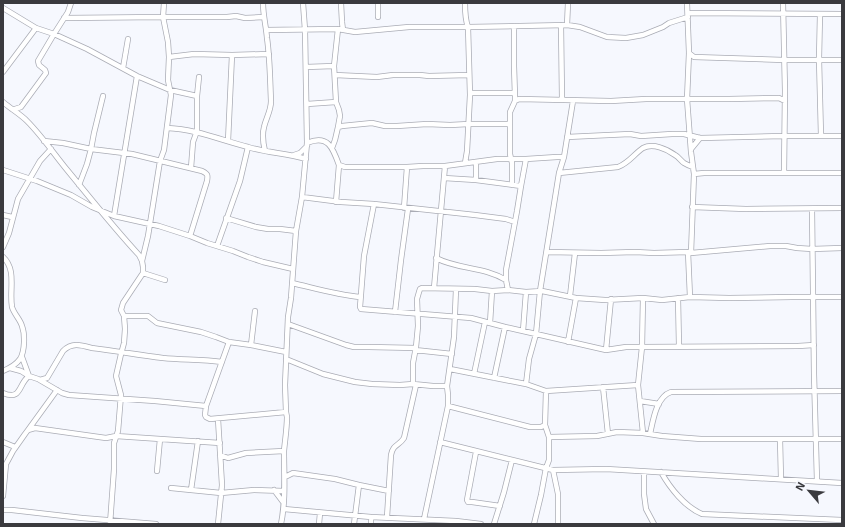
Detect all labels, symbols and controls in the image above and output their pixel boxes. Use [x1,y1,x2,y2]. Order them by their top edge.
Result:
north arrow [789,471,829,511]
text: N [792,479,807,493]

